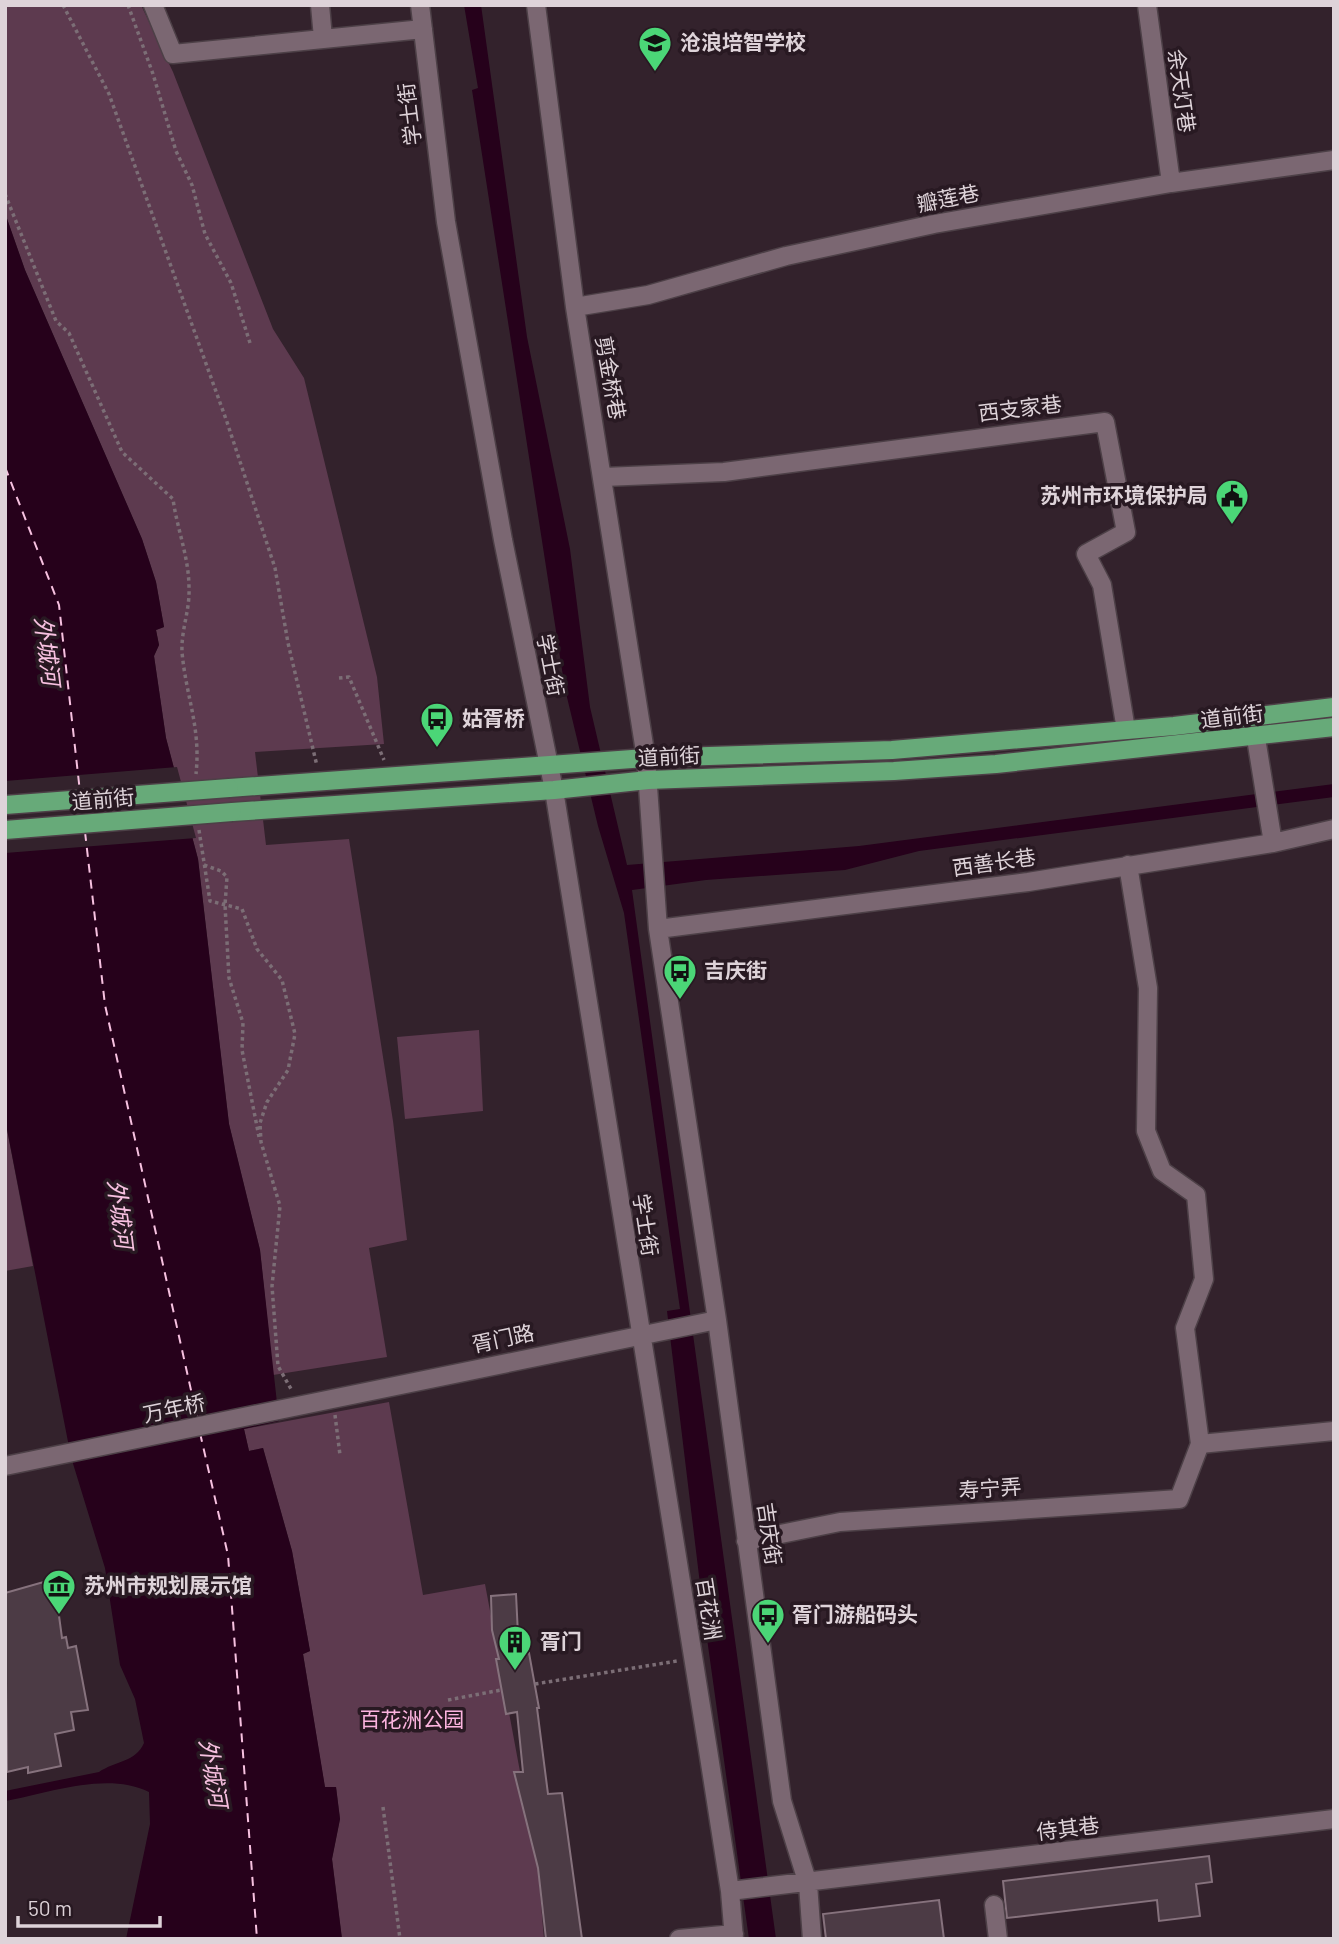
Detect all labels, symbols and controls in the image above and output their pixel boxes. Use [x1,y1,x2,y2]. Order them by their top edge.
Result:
school or university icon: 沧浪培智学校 [636,24,674,73]
place label: 沧浪培智学校 [680,29,806,54]
street label: 余天灯巷 [1164,47,1201,134]
street label: 学士街 [392,81,425,147]
street label: 瓣莲巷 [914,179,981,216]
street label: 剪金桥巷 [592,334,631,421]
street label: 西支家巷 [977,390,1063,425]
public building icon: 苏州市环境保护局 [1213,477,1251,526]
place label: 苏州市环境保护局 [1040,482,1208,507]
water label: 外城河 [30,615,67,691]
street label: 学士街 [533,631,570,698]
street label: 道前街 [1199,699,1265,732]
bus stop icon: 姑胥桥 [418,700,456,749]
place label: 姑胥桥 [462,705,525,730]
street label: 道前街 [637,741,701,770]
street label: 道前街 [70,783,135,814]
street label: 西善长巷 [950,843,1037,880]
bus stop icon: 吉庆街 [661,952,699,1001]
place label: 吉庆街 [704,957,767,982]
water label: 外城河 [103,1178,140,1254]
street label: 学士街 [629,1192,664,1258]
street label: 胥门路 [469,1319,536,1356]
street label: 万年桥 [140,1389,207,1426]
street label: 寿宁弄 [958,1473,1022,1502]
street label: 吉庆街 [754,1501,787,1567]
museum icon: 苏州市规划展示馆 [40,1567,78,1616]
place label: 苏州市规划展示馆 [84,1572,252,1597]
street label: 百花洲 [692,1576,727,1642]
bus stop icon: 胥门游船码头 [749,1596,787,1645]
place label: 胥门游船码头 [792,1601,918,1626]
building icon: 胥门 [496,1623,534,1672]
place label: 胥门 [540,1628,582,1653]
park label: 百花洲公园 [360,1706,465,1731]
water label: 外城河 [194,1736,234,1813]
street label: 侍其巷 [1035,1811,1101,1844]
scale bar [18,1884,159,1928]
text: 50 m [28,1895,72,1920]

